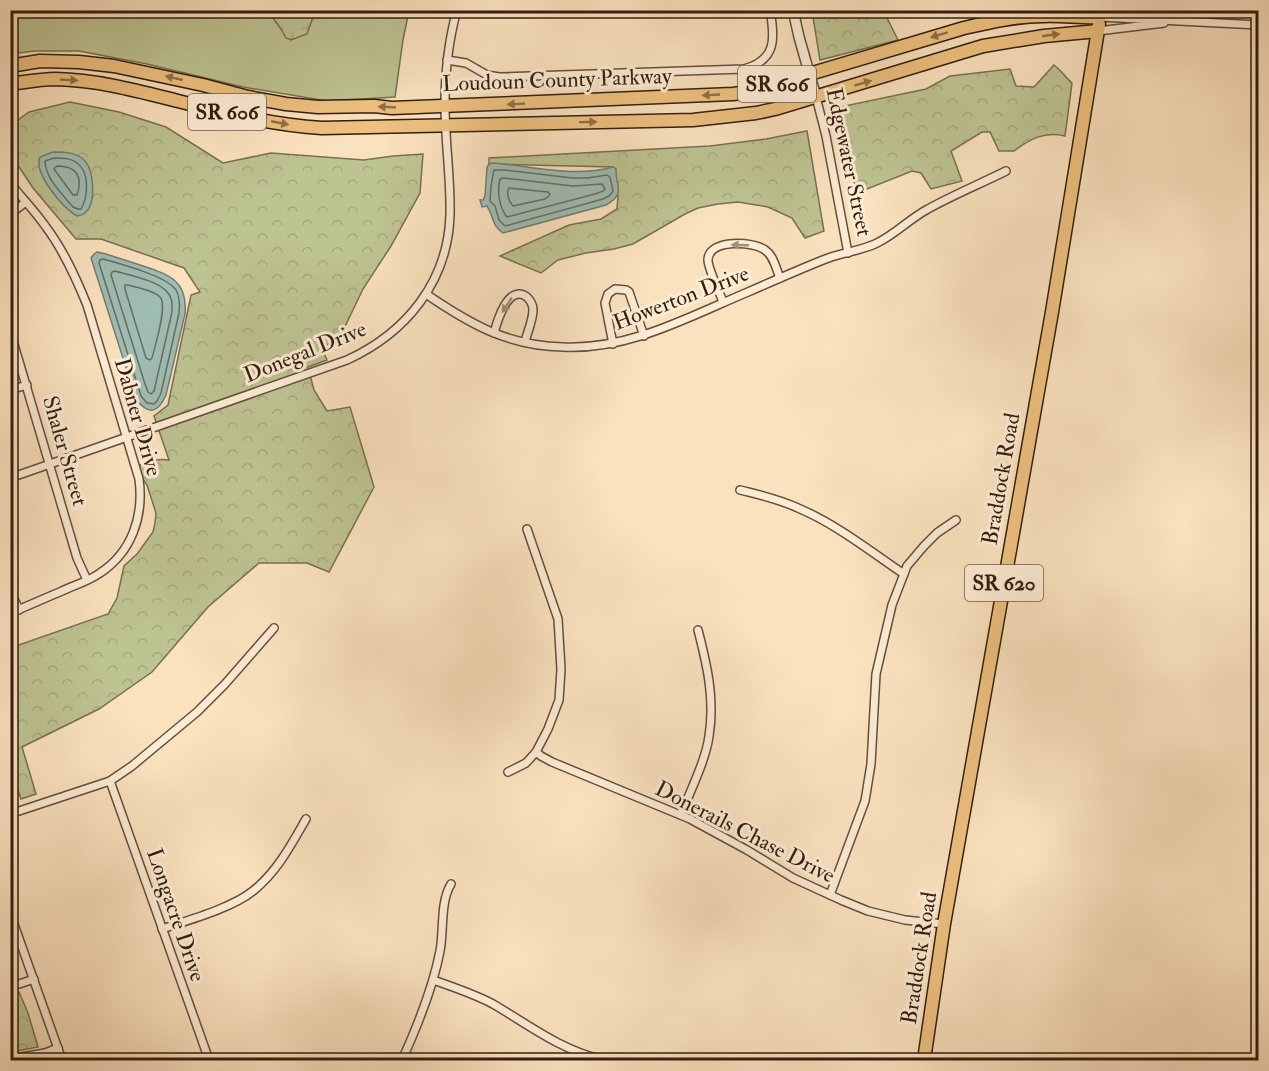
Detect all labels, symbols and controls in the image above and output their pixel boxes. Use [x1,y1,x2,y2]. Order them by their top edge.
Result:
one-way arrow [930,31,948,40]
one-way arrow [1042,31,1061,40]
street label: Loudoun County Parkway [442,62,672,98]
road number: SR 606 [738,66,816,102]
one-way arrow [164,73,183,83]
one-way arrow [59,76,78,85]
one-way arrow [854,77,872,87]
street label: Edgewater Street [820,85,878,239]
one-way arrow [701,90,720,99]
road number: SR 606 [188,94,266,130]
one-way arrow [506,99,525,108]
one-way arrow [377,102,396,112]
one-way arrow [579,117,598,127]
one-way arrow [271,119,290,128]
one-way arrow [731,240,750,249]
street label: Howerton Drive [609,259,753,337]
one-way arrow [501,297,512,313]
street label: Donegal Drive [240,315,370,389]
street label: Dabner Drive [108,355,168,479]
street label: Shaler Street [36,393,94,509]
street label: Braddock Road [976,411,1026,547]
road number: SR 620 [965,565,1043,601]
street label: Donerails Chase Drive [650,774,840,890]
street label: Longacre Drive [140,845,212,985]
street label: Braddock Road [895,890,943,1026]

